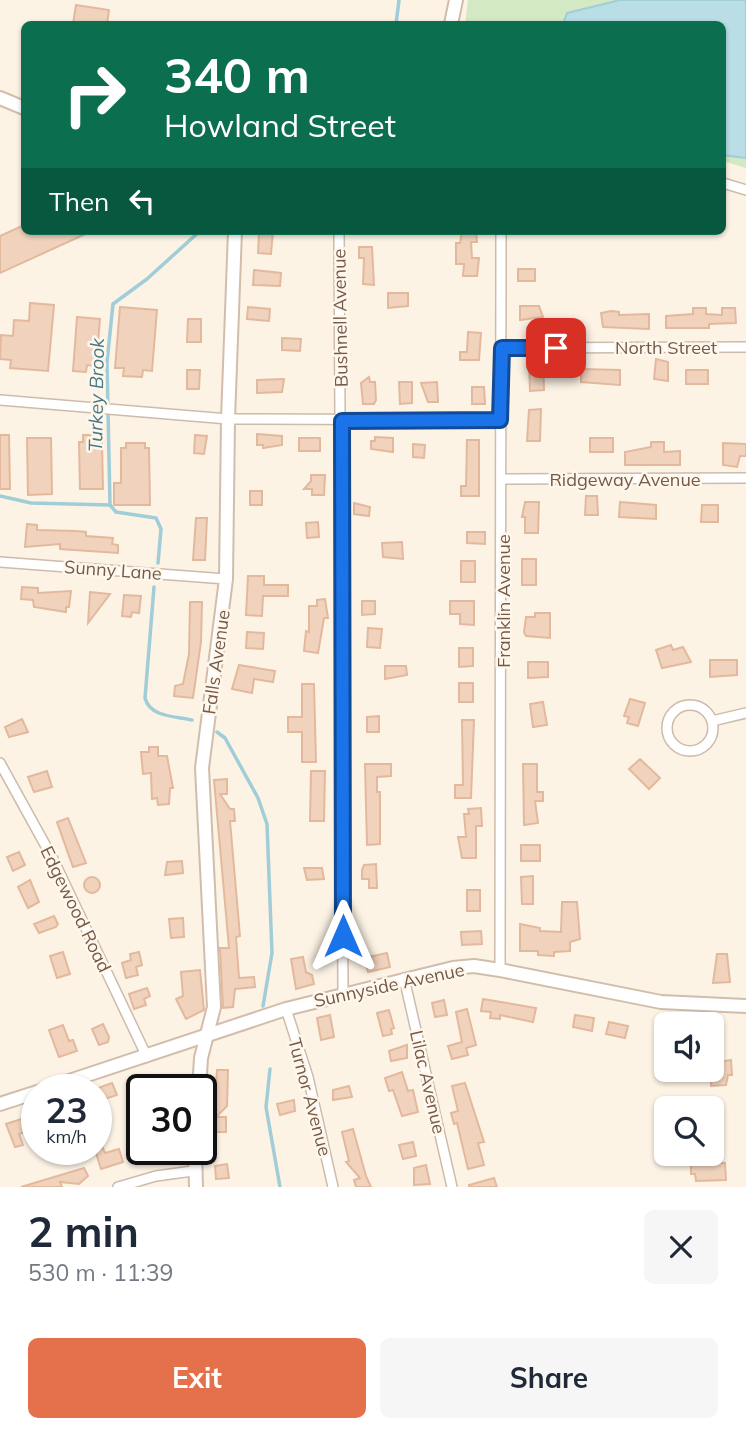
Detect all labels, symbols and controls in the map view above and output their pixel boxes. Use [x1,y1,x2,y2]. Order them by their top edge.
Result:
text: 340 m [164,44,310,105]
icon: right [49,49,140,140]
text: Howland Street [164,105,396,145]
icon: left [123,182,161,220]
text: Then [49,185,109,218]
street label: Bushnell Avenue [327,249,353,387]
pin [526,318,586,378]
icon: arrive [537,329,575,367]
street label: North Street [615,336,717,359]
water label: Turkey Brook [83,337,109,452]
street label: Ridgeway Avenue [549,468,701,491]
street label: Franklin Avenue [492,534,515,668]
street label: Sunny Lane [63,555,163,585]
street label: Falls Avenue [197,608,235,716]
street label: Edgewood Road [36,842,116,976]
position arrow [306,899,380,973]
street label: Sunnyside Avenue [312,958,466,1012]
map controls [654,1012,724,1166]
button: sound [654,1012,724,1082]
street label: Lilac Avenue [405,1028,451,1136]
street label: Turnor Avenue [283,1035,337,1159]
speed limit sign: 30 [126,1074,217,1165]
text: 23 [45,1088,88,1132]
button: search [654,1096,724,1166]
text: km/h [46,1125,87,1148]
text: 2 min [28,1205,139,1258]
button: close [644,1210,718,1284]
text: 530 m · 11:39 [28,1258,173,1287]
button: Exit [28,1338,366,1418]
button: Share [380,1338,718,1418]

